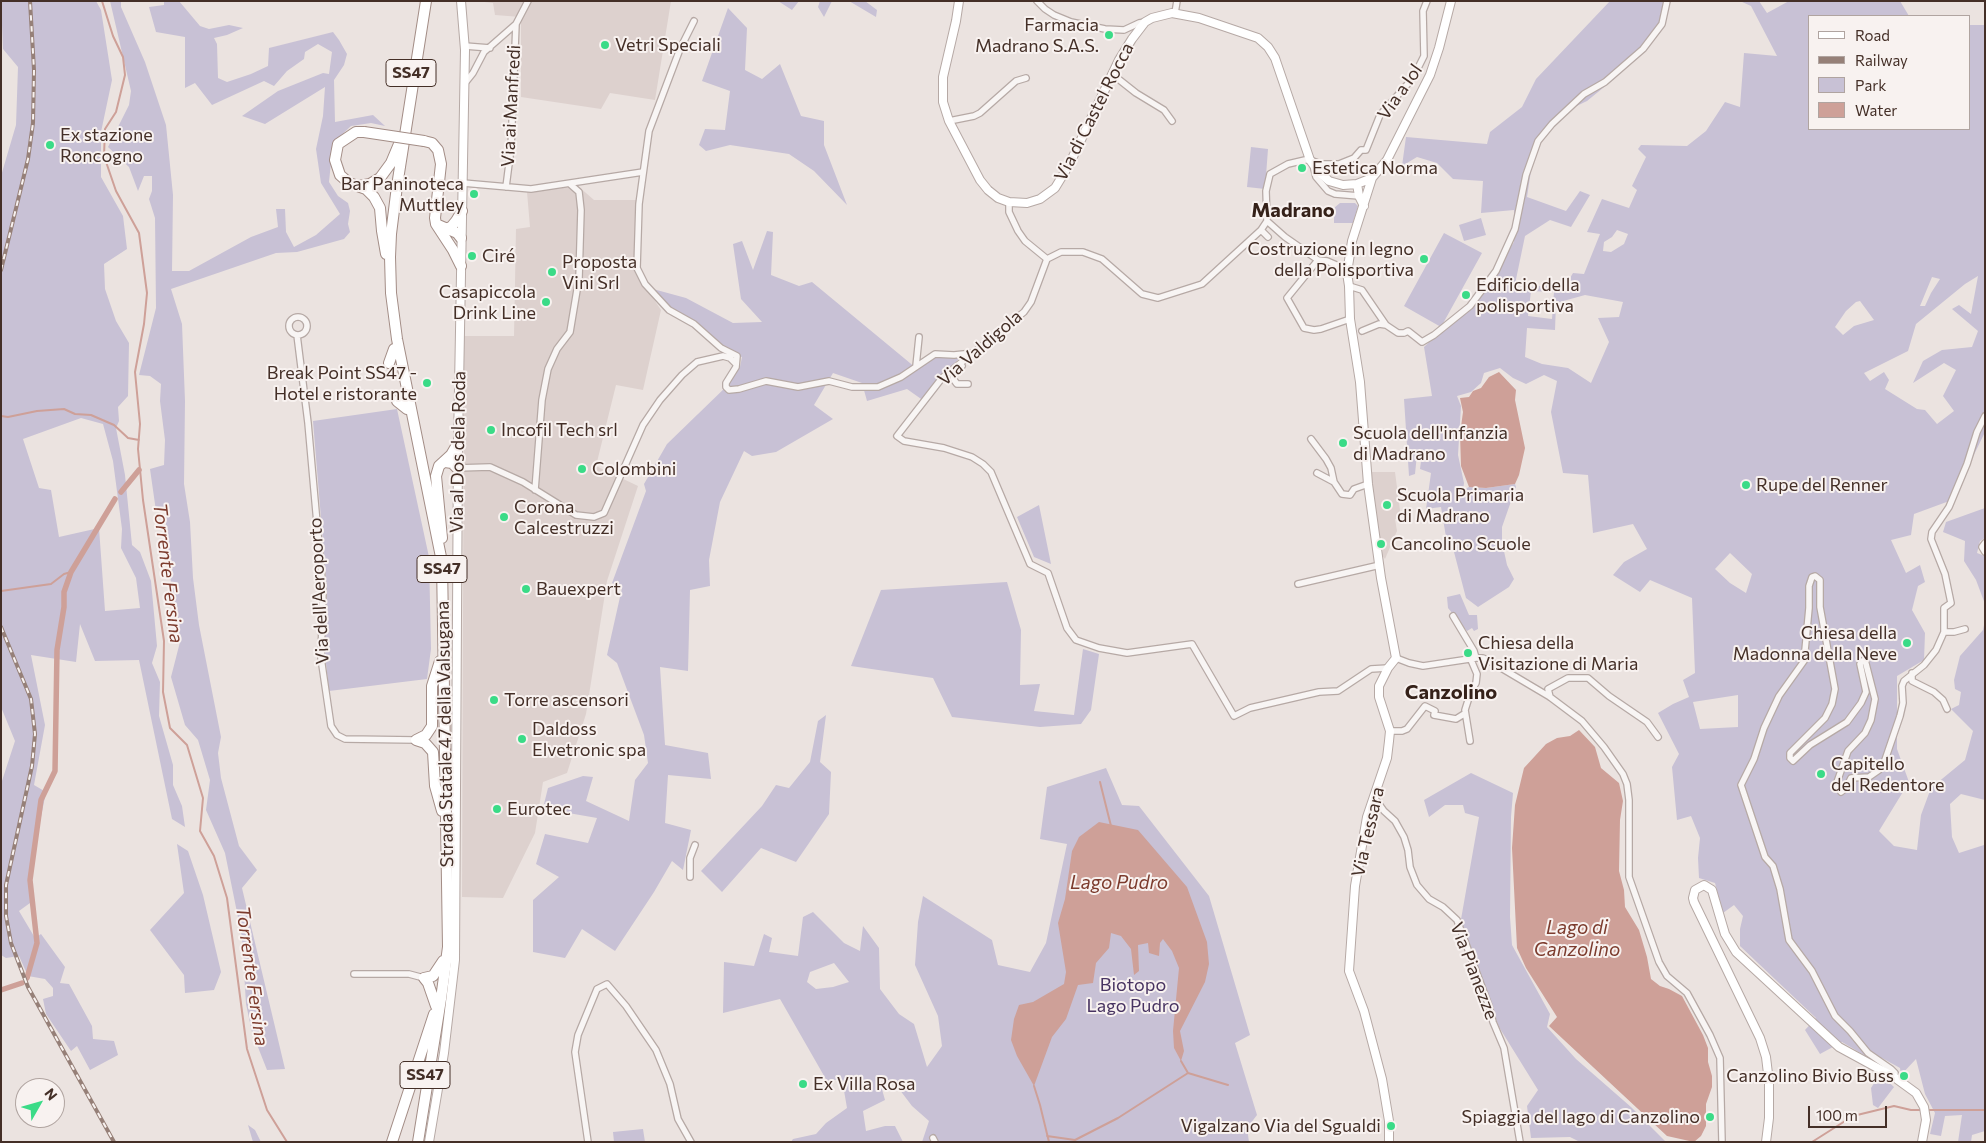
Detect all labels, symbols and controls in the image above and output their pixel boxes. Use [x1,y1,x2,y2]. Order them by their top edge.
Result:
place label: Farmacia Madrano S.A.S. [975,14,1099,56]
legend [1808,15,1971,130]
text: Road [1855,26,1890,44]
marker: Farmacia Madrano S.A.S. [1103,29,1115,41]
place label: Vetri Speciali [615,34,721,56]
marker: Vetri Speciali [599,39,611,51]
street label: Via di Castel Rocca [1050,39,1138,185]
street label: Via ai Manfredi [497,44,525,168]
text: Railway [1855,51,1908,69]
road number: SS47 [386,59,436,86]
street label: Via a Iol [1373,60,1427,124]
text: Park [1855,76,1886,94]
text: Water [1855,101,1897,119]
place label: Ex stazione Roncogno [60,124,153,166]
marker: Ex stazione Roncogno [44,139,56,151]
place label: Estetica Norma [1312,157,1438,179]
marker: Estetica Norma [1296,162,1308,174]
place label: Bar Paninoteca Muttley [341,173,464,215]
marker: Bar Paninoteca Muttley [468,188,480,200]
district label: Madrano [1251,198,1335,222]
place label: Costruzione in legno della Polisportiva [1247,238,1414,280]
place label: Ciré [482,245,515,267]
marker: Ciré [466,250,478,262]
place label: Proposta Vini Srl [562,251,637,294]
marker: Costruzione in legno della Polisportiva [1418,253,1430,265]
marker: Proposta Vini Srl [546,266,558,278]
place label: Edificio della polisportiva [1476,274,1580,316]
place label: Casapiccola Drink Line [439,281,536,324]
marker: Edificio della polisportiva [1460,289,1472,301]
marker: Casapiccola Drink Line [540,296,552,308]
street label: Via Valdigola [933,306,1027,390]
place label: Break Point SS47 - Hotel e ristorante [267,362,417,404]
street label: Via al Dos dela Roda [446,371,470,533]
marker: Break Point SS47 - Hotel e ristorante [421,377,433,389]
place label: Incofil Tech srl [501,419,618,441]
place label: Scuola dell'infanzia di Madrano [1353,422,1508,464]
marker: Incofil Tech srl [485,424,497,436]
marker: Scuola dell'infanzia di Madrano [1337,437,1349,449]
place label: Colombini [592,458,676,480]
marker: Colombini [576,463,588,475]
place label: Rupe del Renner [1756,474,1888,496]
marker: Rupe del Renner [1740,479,1752,491]
place label: Scuola Primaria di Madrano [1397,484,1524,526]
place label: Corona Calcestruzzi [514,496,614,538]
marker: Scuola Primaria di Madrano [1381,499,1393,511]
water label: Torrente Fersina [148,502,188,644]
marker: Corona Calcestruzzi [498,511,510,523]
street label: Via dell'Aeroporto [304,517,334,665]
place label: Cancolino Scuole [1391,533,1531,555]
marker: Cancolino Scuole [1375,538,1387,550]
road number: SS47 [417,556,467,582]
place label: Bauexpert [536,578,621,600]
marker: Bauexpert [520,583,532,595]
street label: Strada Statale 47 della Valsugana [432,601,458,867]
place label: Chiesa della Madonna della Neve [1733,622,1897,664]
place label: Chiesa della Visitazione di Maria [1478,632,1638,674]
marker: Chiesa della Madonna della Neve [1901,637,1913,649]
marker: Chiesa della Visitazione di Maria [1462,647,1474,659]
district label: Canzolino [1405,680,1497,704]
place label: Torre ascensori [504,689,629,711]
marker: Torre ascensori [488,694,500,706]
place label: Daldoss Elvetronic spa [532,718,646,761]
marker: Daldoss Elvetronic spa [516,733,528,745]
place label: Capitello del Redentore [1831,753,1944,796]
marker: Capitello del Redentore [1815,768,1827,780]
street label: Via Tessara [1347,785,1389,879]
place label: Eurotec [507,798,571,820]
marker: Eurotec [491,803,503,815]
water label: Lago Pudro [1070,872,1168,894]
water label: Torrente Fersina [231,904,273,1048]
water label: Lago di Canzolino [1534,917,1620,961]
street label: Via Pianezze [1446,919,1502,1023]
park label: Biotopo Lago Pudro [1087,974,1179,1016]
road number: SS47 [400,1062,450,1088]
place label: Canzolino Bivio Buss [1726,1065,1894,1087]
marker: Canzolino Bivio Buss [1898,1070,1910,1082]
place label: Ex Villa Rosa [813,1073,915,1095]
north arrow [15,1078,65,1128]
marker: Ex Villa Rosa [797,1078,809,1090]
text: N [41,1085,61,1103]
scale bar [1811,1096,1890,1128]
place label: Spiaggia del lago di Canzolino [1462,1106,1700,1128]
text: 100 m [1816,1106,1858,1124]
marker: Spiaggia del lago di Canzolino [1704,1111,1716,1123]
place label: Vigalzano Via del Sgualdi [1180,1115,1381,1137]
marker: Vigalzano Via del Sgualdi [1385,1120,1397,1132]

